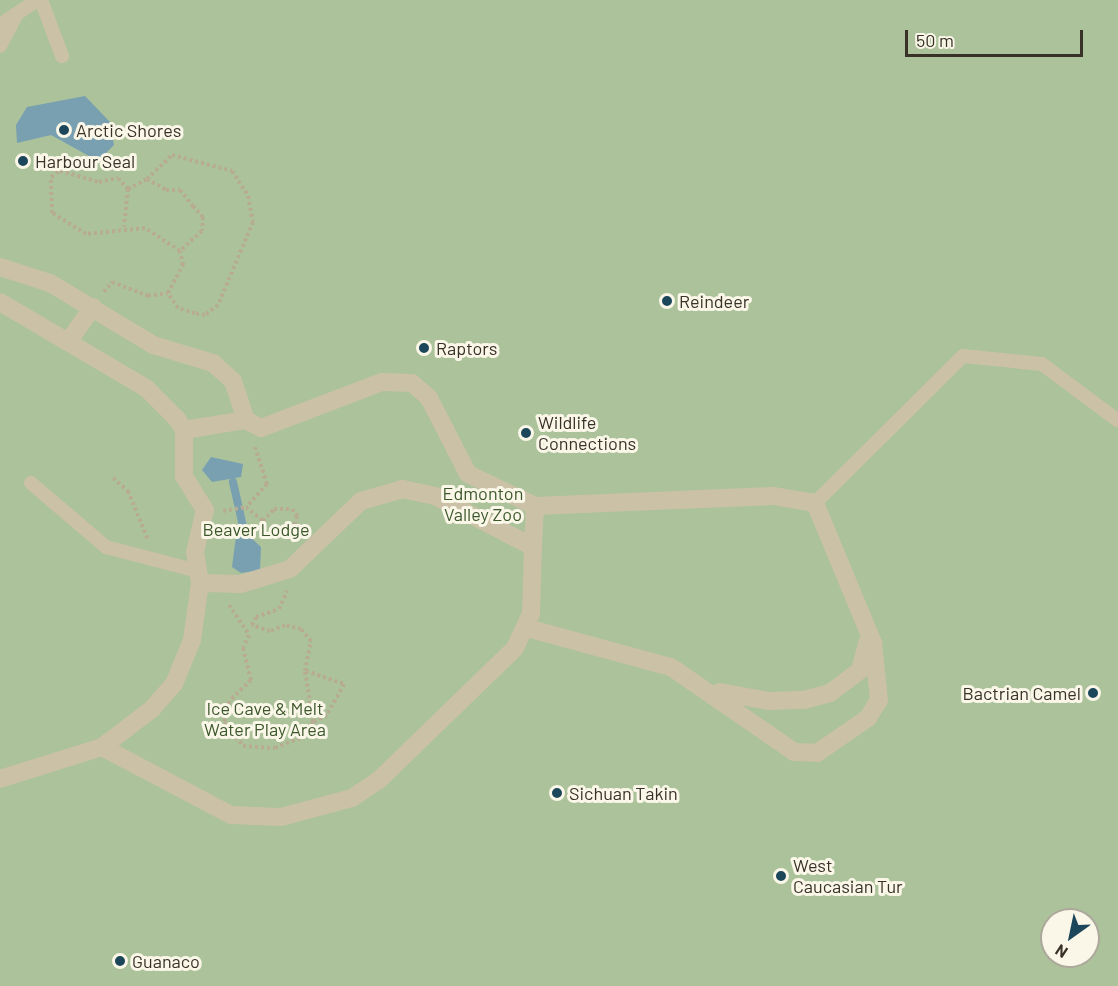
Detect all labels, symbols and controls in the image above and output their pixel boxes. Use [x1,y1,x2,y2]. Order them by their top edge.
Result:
scale bar [908,18,1086,56]
text: 50 m [916,29,954,51]
place label: Arctic Shores [76,119,181,141]
marker: Arctic Shores [57,123,71,137]
place label: Harbour Seal [35,150,135,172]
marker: Harbour Seal [16,154,30,168]
place label: Reindeer [679,290,749,312]
marker: Reindeer [660,294,674,308]
place label: Raptors [436,337,497,359]
marker: Raptors [417,341,431,355]
place label: Wildlife Connections [538,412,636,454]
marker: Wildlife Connections [519,426,533,440]
park label: Edmonton Valley Zoo [443,483,523,526]
park label: Beaver Lodge [203,518,309,540]
place label: Bactrian Camel [963,682,1081,704]
marker: Bactrian Camel [1086,686,1100,700]
park label: Ice Cave & Melt Water Play Area [204,698,326,740]
place label: Sichuan Takin [569,782,678,804]
marker: Sichuan Takin [550,786,564,800]
place label: West Caucasian Tur [793,855,903,898]
marker: West Caucasian Tur [774,869,788,883]
north arrow [1040,908,1100,968]
text: N [1051,941,1071,963]
place label: Guanaco [132,950,200,972]
marker: Guanaco [113,954,127,968]

